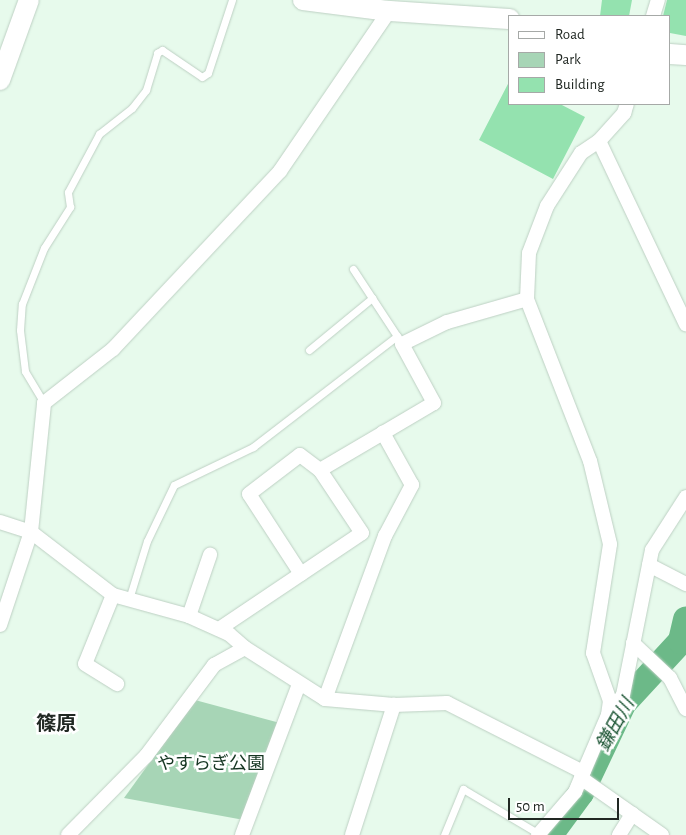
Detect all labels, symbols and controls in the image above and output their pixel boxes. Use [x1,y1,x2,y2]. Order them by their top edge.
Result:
legend [508,15,671,105]
text: Road [555,27,585,42]
text: Park [555,52,581,67]
text: Building [555,77,605,92]
water label: 鎌田川 [592,695,640,755]
district label: 篠原 [36,712,76,736]
park label: やすらぎ公園 [157,753,265,775]
scale bar [511,788,622,820]
text: 50 m [516,799,545,814]

